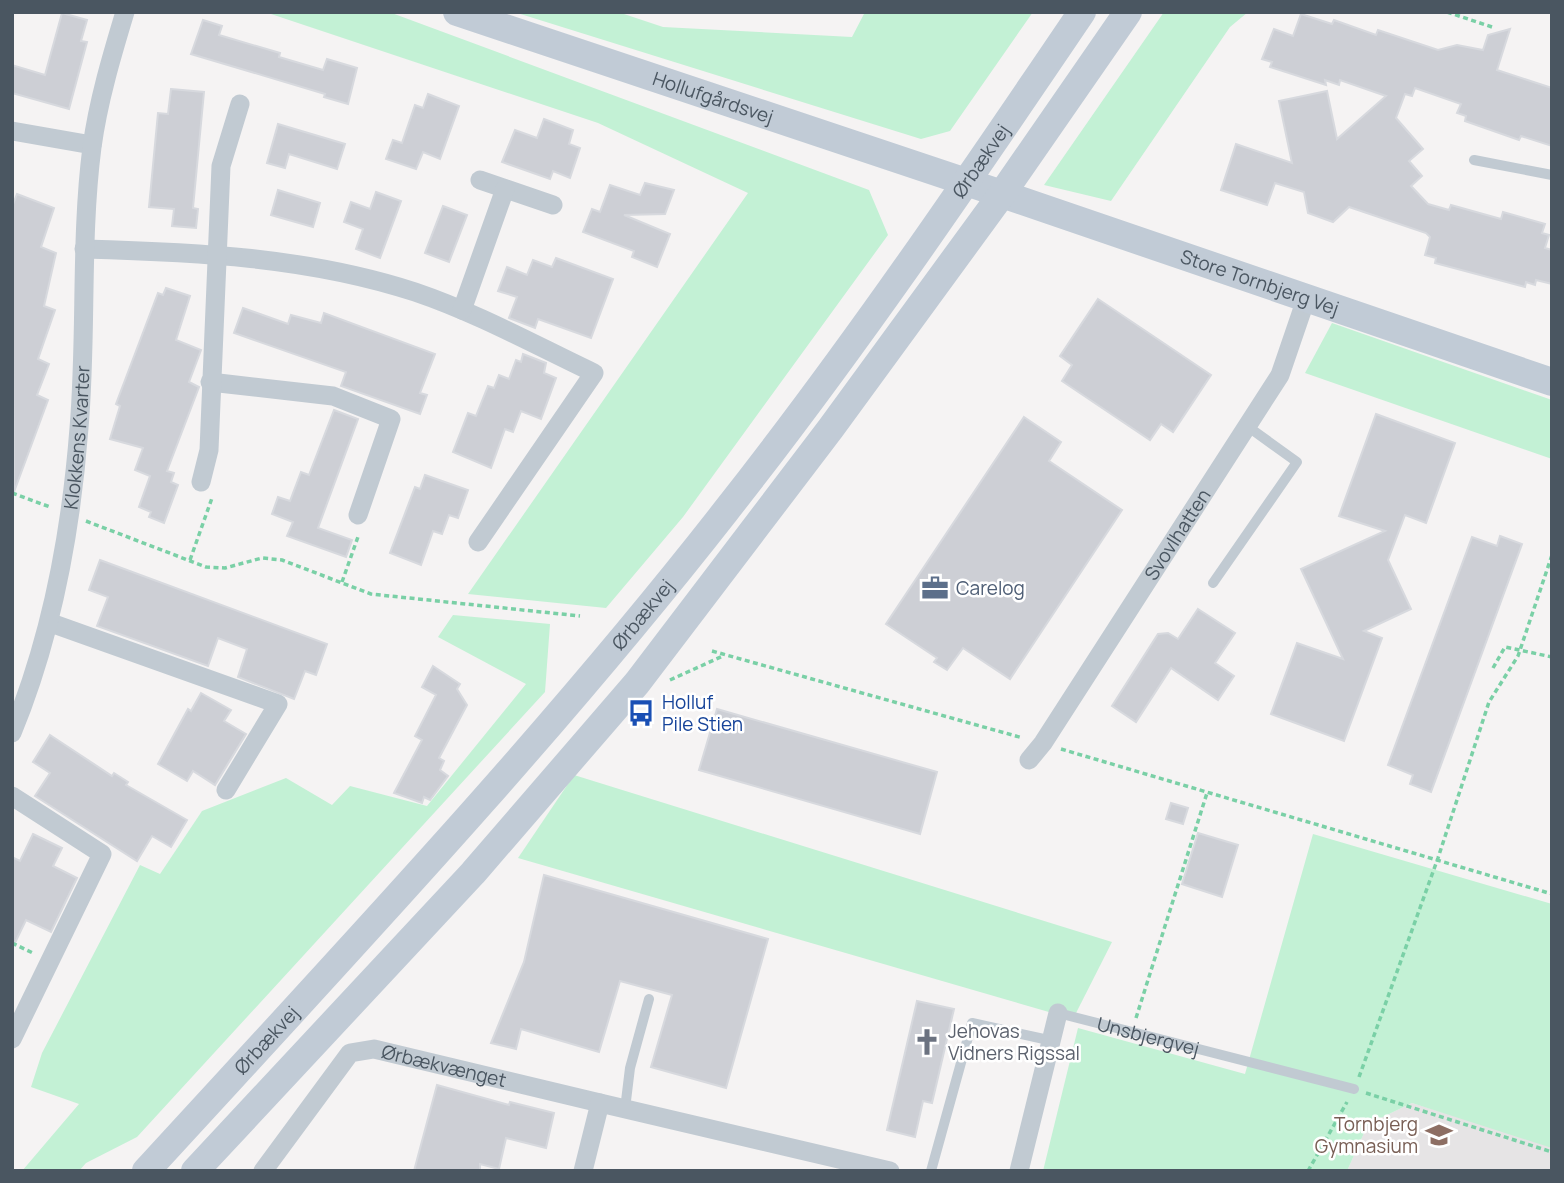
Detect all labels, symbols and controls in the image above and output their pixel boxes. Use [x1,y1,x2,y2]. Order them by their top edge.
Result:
street label: Hollufgårdsvej [649,65,777,130]
street label: Ørbækvej [946,119,1015,203]
street label: Store Tornbjerg Vej [1177,243,1342,321]
street label: Klokkens Kvarter [57,365,95,511]
street label: Svovlhatten [1138,484,1216,585]
office icon: Carelog [920,573,950,603]
street label: Ørbækvej [606,574,679,655]
place label: Carelog [956,575,1025,601]
place label: Holluf Pile Stien [662,689,743,737]
bus stop icon: Holluf Pile Stien [626,698,656,728]
street label: Ørbækvej [228,1000,305,1080]
street label: Unsbjergvej [1094,1011,1202,1062]
place label: Jehovas Vidners Rigssal [948,1018,1080,1066]
church icon: Jehovas Vidners Rigssal [912,1027,942,1057]
street label: Ørbækvænget [379,1038,509,1093]
place label: Tornbjerg Gymnasium [1315,1111,1418,1159]
school or university icon: Tornbjerg Gymnasium [1424,1120,1454,1150]

